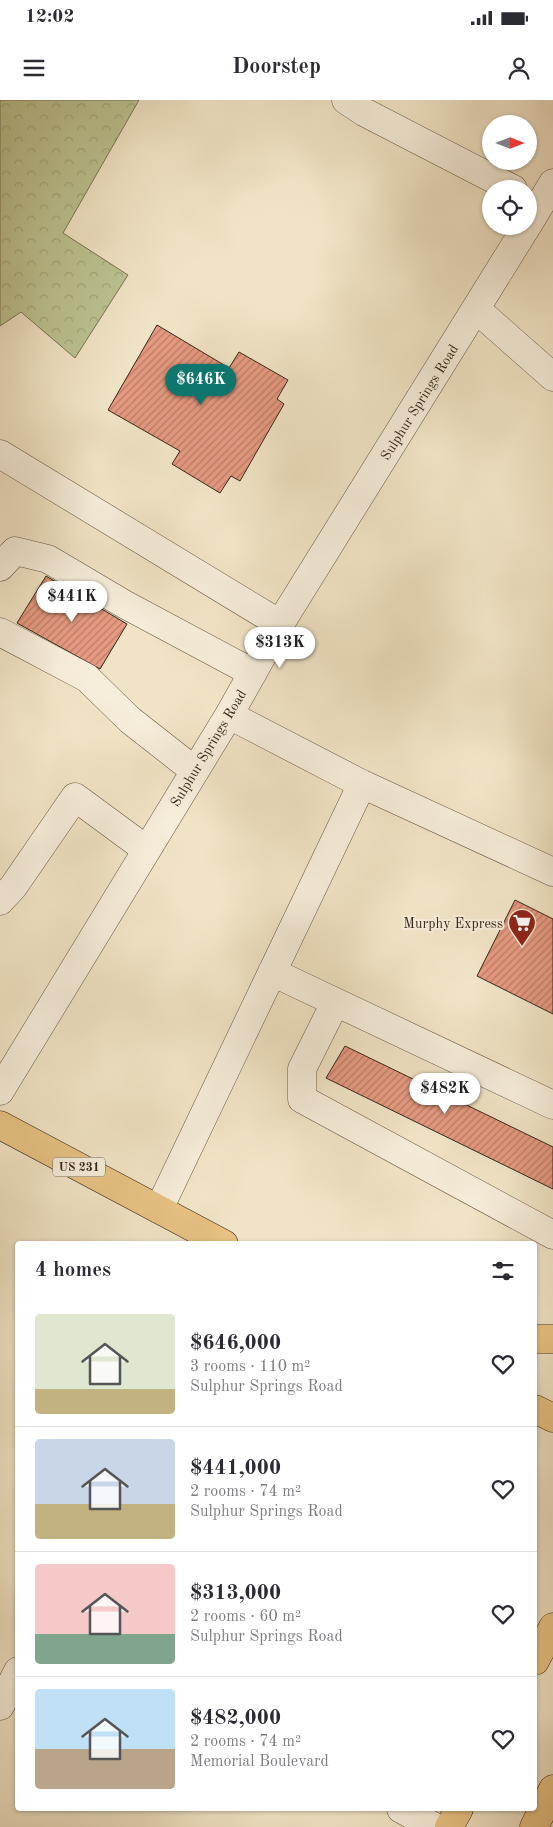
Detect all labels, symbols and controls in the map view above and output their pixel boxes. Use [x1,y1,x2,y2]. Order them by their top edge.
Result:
text: 12:02 [25,8,74,27]
icon: menu [20,54,48,82]
icon: person [505,54,533,82]
text: Doorstep [232,56,321,78]
north arrow [482,115,538,170]
map controls [482,115,537,235]
button: locate [482,180,537,235]
street label: Sulphur Springs Road [378,342,461,463]
pin: $646K [166,364,236,406]
text: $646K [176,372,226,388]
pin: $441K [37,580,107,623]
text: $441K [47,589,97,605]
pin: $313K [245,626,315,669]
text: $313K [255,635,305,651]
street label: Sulphur Springs Road [168,688,249,809]
supermarket icon: Murphy Express [507,908,537,947]
place label: Murphy Express [403,917,503,931]
pin: $482K [410,1072,480,1115]
text: $482K [420,1081,470,1097]
road number: US 231 [53,1158,105,1176]
icon: filters [489,1257,517,1285]
text: 4 homes [35,1260,111,1281]
text: $646,000 [190,1333,281,1354]
icon: home [75,1334,135,1394]
icon: heart [489,1350,517,1378]
text: 3 rooms · 110 m² [190,1359,310,1375]
text: Sulphur Springs Road [190,1379,343,1395]
text: $441,000 [190,1458,281,1479]
icon: home [75,1459,135,1519]
icon: heart [489,1475,517,1503]
text: 2 rooms · 74 m² [190,1484,301,1500]
text: Sulphur Springs Road [190,1504,343,1520]
text: $313,000 [190,1583,281,1604]
icon: home [75,1584,135,1644]
icon: heart [489,1600,517,1628]
text: 2 rooms · 60 m² [190,1609,301,1625]
text: Sulphur Springs Road [190,1629,343,1645]
text: $482,000 [190,1708,281,1729]
icon: home [75,1709,135,1769]
icon: heart [489,1725,517,1753]
text: 2 rooms · 74 m² [190,1734,301,1750]
text: Memorial Boulevard [190,1754,329,1770]

